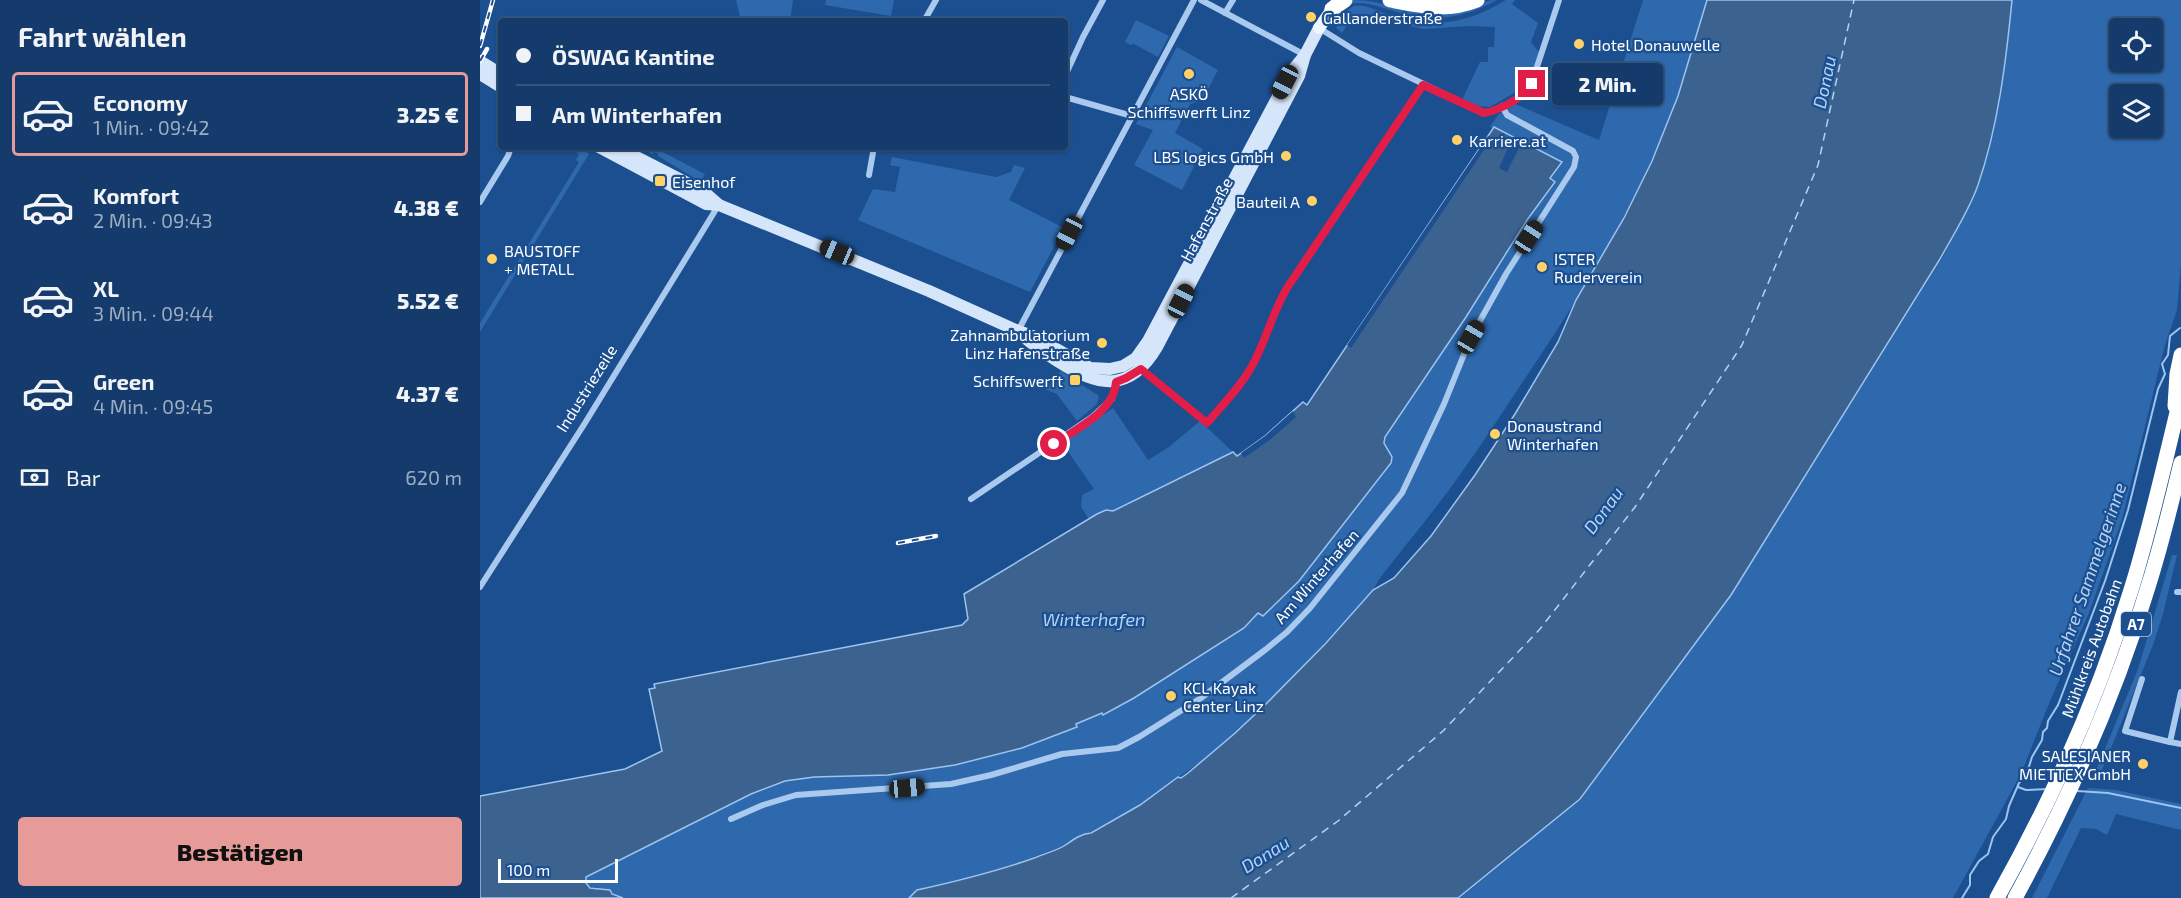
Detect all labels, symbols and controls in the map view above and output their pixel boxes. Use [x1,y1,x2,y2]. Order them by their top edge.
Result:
place label: Gallanderstraße [1323,8,1442,27]
marker: Gallanderstraße [1304,10,1318,24]
map controls [2109,18,2163,138]
button: locate [2109,18,2163,72]
text: Fahrt wählen [18,20,187,52]
place label: Hotel Donauwelle [1591,35,1720,54]
marker: Hotel Donauwelle [1572,37,1586,51]
text: ÖSWAG Kantine [552,43,715,69]
water label: Donau [1808,54,1840,110]
car [1269,62,1301,102]
callout: 2 Min. [1553,63,1664,105]
marker: ASKÖ Schiffswerft Linz [1182,67,1196,81]
route end [1518,70,1545,97]
text: 2 Min. [1579,72,1636,96]
place label: ASKÖ Schiffswerft Linz [1127,84,1251,121]
button: layers [2109,84,2163,138]
icon: car [21,87,75,141]
text: Economy [93,89,188,115]
text: 3.25 € [397,101,459,127]
text: Am Winterhafen [552,101,722,127]
text: 1 Min. · 09:42 [93,115,210,139]
place label: Karriere.at [1469,131,1546,150]
marker: Karriere.at [1450,133,1464,147]
place label: LBS logics GmbH [1153,147,1274,166]
marker: LBS logics GmbH [1279,149,1293,163]
place label: Eisenhof [672,172,736,191]
marker: Eisenhof [653,174,667,188]
street label: Hafenstraße [1176,174,1236,264]
icon: car [21,180,75,234]
text: Komfort [93,182,179,208]
place label: Bauteil A [1236,192,1300,211]
text: 4.38 € [394,194,459,220]
marker: Bauteil A [1305,194,1319,208]
text: 2 Min. · 09:43 [93,208,213,232]
car [1053,213,1085,253]
car [1512,217,1546,257]
car [817,237,857,267]
place label: BAUSTOFF + METALL [504,241,581,278]
place label: ISTER Ruderverein [1554,249,1642,286]
marker: BAUSTOFF + METALL [485,252,499,266]
marker: ISTER Ruderverein [1535,260,1549,274]
icon: car [21,273,75,327]
text: XL [93,275,119,301]
car [1165,281,1197,321]
text: 5.52 € [397,287,459,313]
text: 3 Min. · 09:44 [93,301,214,325]
car [1454,317,1488,357]
place label: Zahnambulatorium Linz Hafenstraße [950,325,1090,362]
marker: Zahnambulatorium Linz Hafenstraße [1095,336,1109,350]
street label: Industriezeile [552,341,620,435]
icon: car [21,366,75,420]
text: Green [93,368,155,394]
place label: Schiffswerft [973,371,1063,390]
marker: Schiffswerft [1068,373,1082,387]
text: 4.37 € [396,380,459,406]
text: 4 Min. · 09:45 [93,394,213,418]
place label: Donaustrand Winterhafen [1507,416,1602,453]
marker: Donaustrand Winterhafen [1488,427,1502,441]
route start [1040,430,1067,457]
icon: cash [18,461,51,494]
text: Bar [66,464,101,490]
text: 620 m [405,465,462,489]
water label: Urfahrer Sammelgerinne [2044,479,2131,678]
water label: Donau [1579,482,1627,538]
street label: Am Winterhafen [1270,525,1362,627]
street label: Mühlkreis Autobahn [2057,576,2125,720]
water label: Winterhafen [1043,608,1145,630]
road number: A7 [2121,612,2151,636]
place label: KCL Kayak Center Linz [1183,678,1264,715]
marker: KCL Kayak Center Linz [1164,689,1178,703]
place label: SALESIANER MIETTEX GmbH [2019,746,2131,783]
marker: SALESIANER MIETTEX GmbH [2136,757,2150,771]
car [888,777,926,799]
button: Bestätigen [18,817,462,886]
water label: Donau [1237,831,1293,877]
scale bar [498,856,618,884]
text: 100 m [507,860,550,879]

